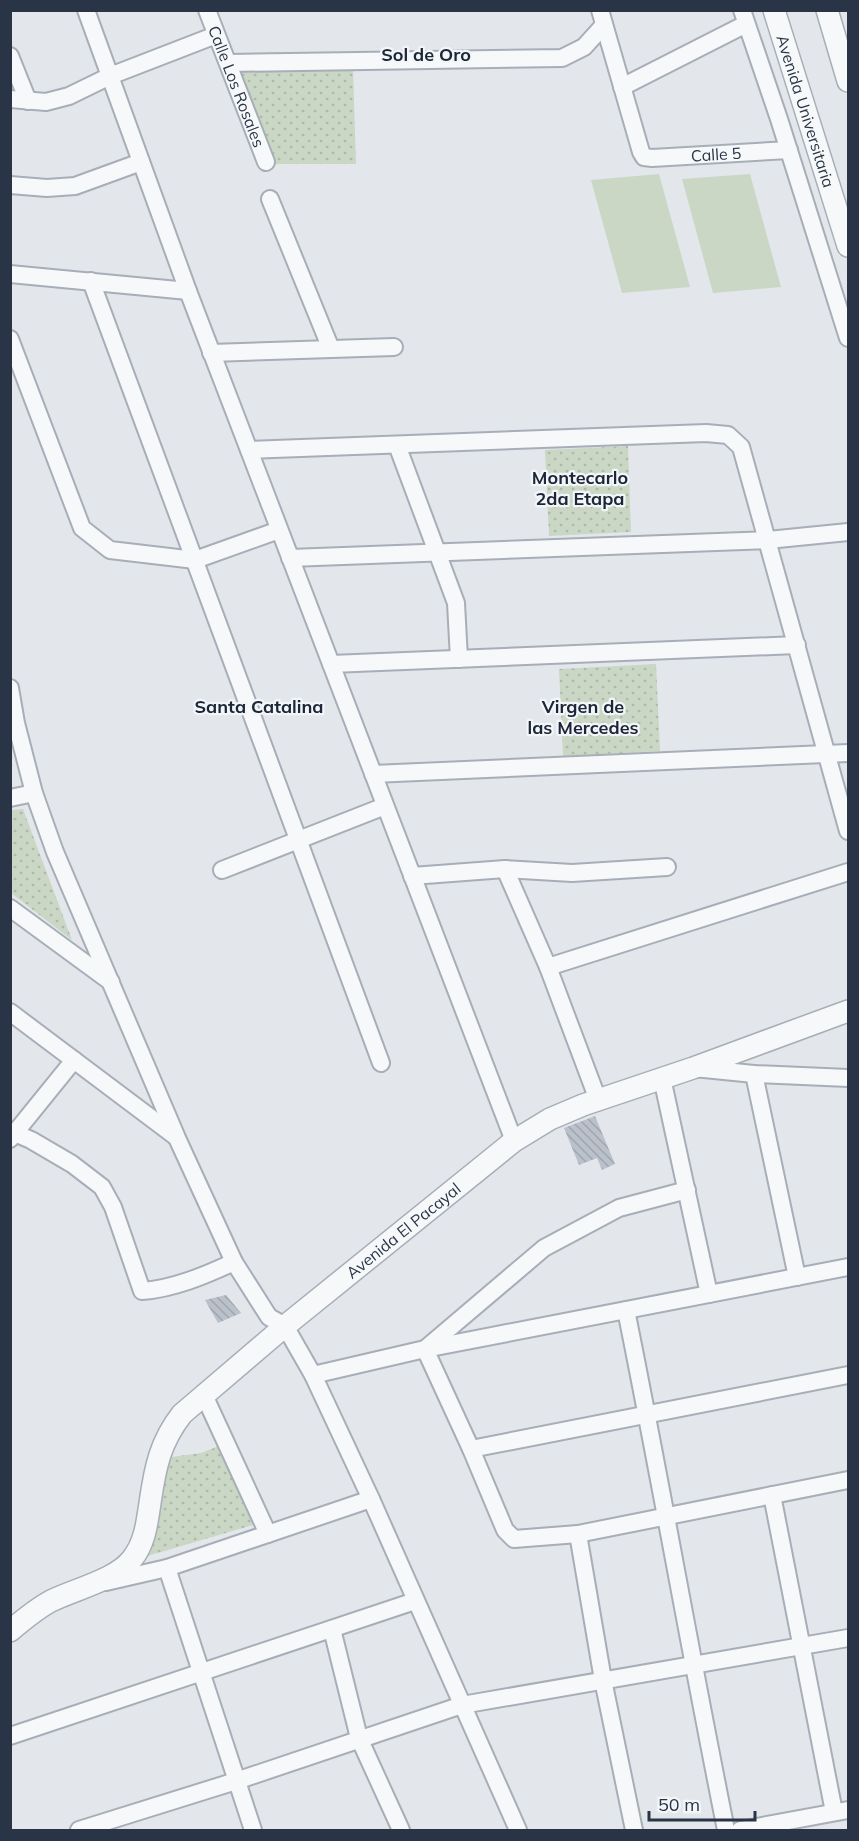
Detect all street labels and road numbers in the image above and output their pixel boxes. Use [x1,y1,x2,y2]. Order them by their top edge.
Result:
street label: Calle Los Rosales [204,23,269,150]
street label: Avenida Universitaria [772,32,839,190]
street label: Calle 5 [690,143,742,166]
street label: Avenida El Pacayal [342,1178,465,1283]

